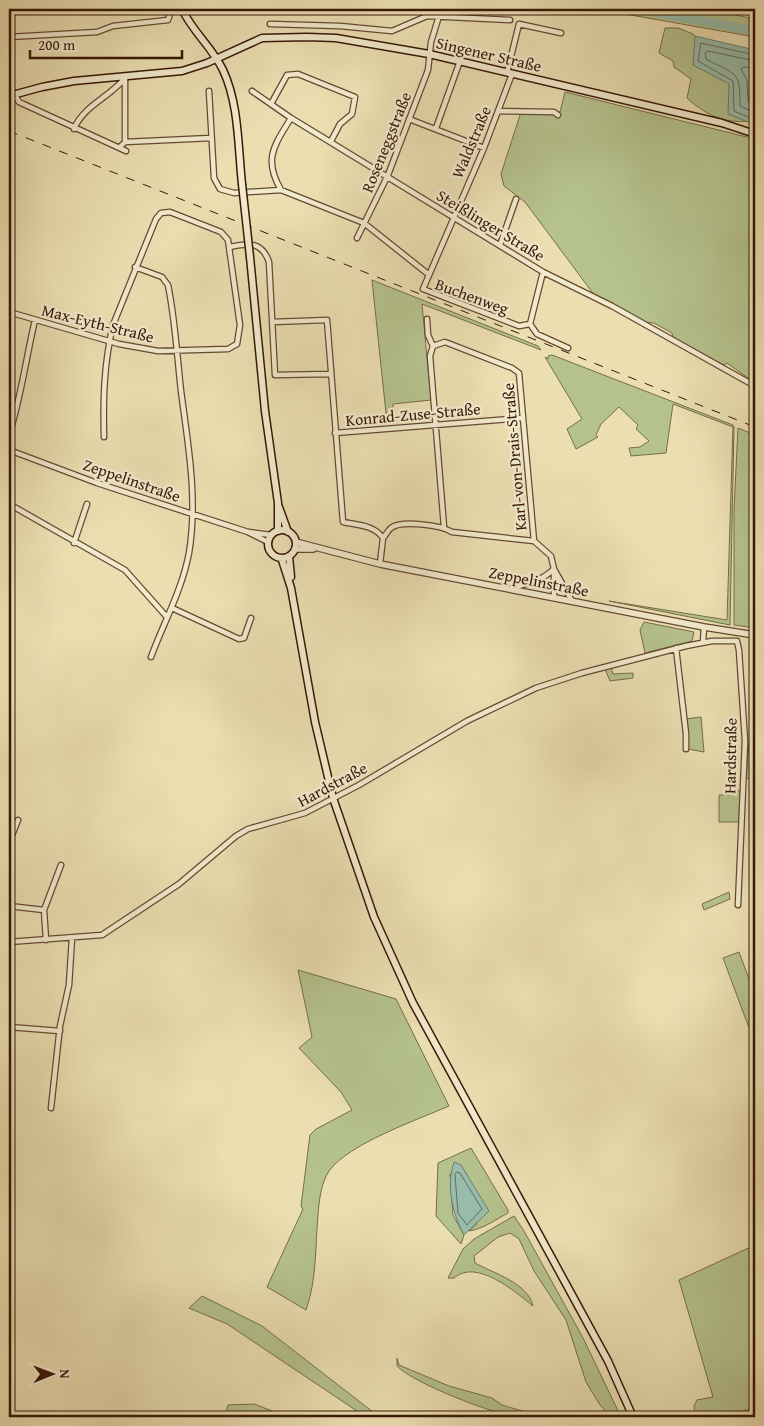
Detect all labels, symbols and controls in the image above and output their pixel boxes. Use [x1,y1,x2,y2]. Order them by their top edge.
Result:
scale bar [30,28,182,60]
street label: Singener Straße [434,30,544,78]
text: 200 m [38,34,76,55]
street label: Roseneggstraße [355,88,417,196]
street label: Waldstraße [445,102,497,182]
street label: Steißlinger Straße [432,183,550,267]
street label: Buchenweg [432,272,512,320]
street label: Max-Eyth-Straße [39,297,157,349]
street label: Karl-von-Drais-Straße [496,382,532,532]
street label: Konrad-Zuse-Straße [344,396,482,432]
street label: Zeppelinstraße [80,452,184,508]
street label: Zeppelinstraße [487,560,591,602]
street label: Hardstraße [717,718,743,794]
street label: Hardstraße [293,756,371,812]
north arrow [28,1348,78,1398]
text: N [55,1369,75,1379]

